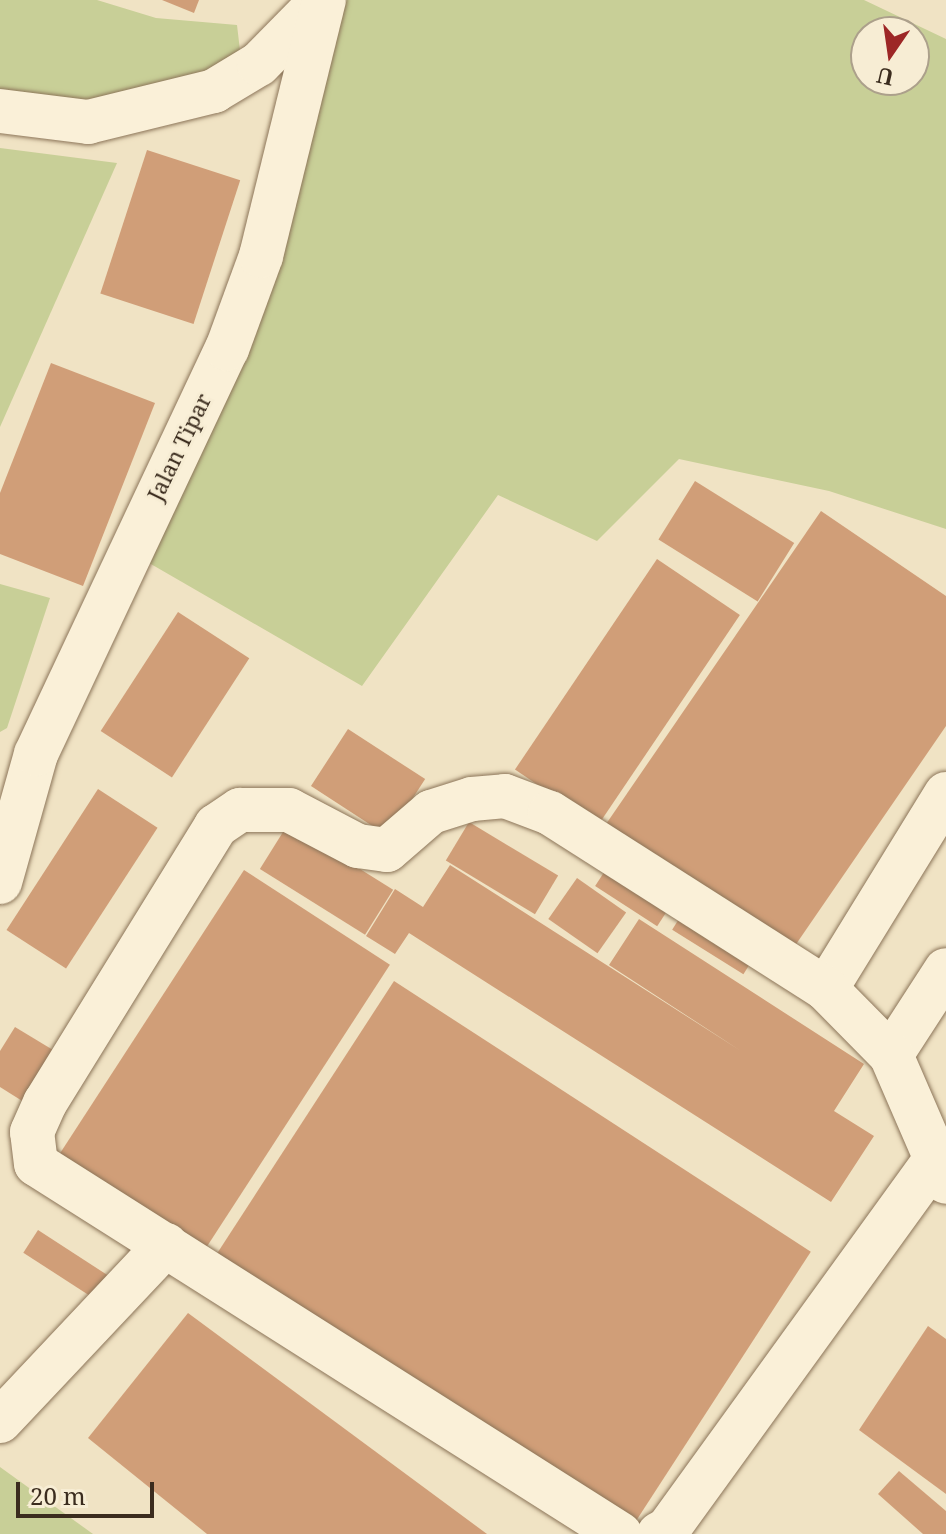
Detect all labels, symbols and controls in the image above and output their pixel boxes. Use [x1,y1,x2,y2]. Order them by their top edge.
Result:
north arrow [850,16,930,96]
text: U [874,61,896,94]
street label: Jalan Tipar [142,389,216,505]
scale bar [20,1466,158,1516]
text: 20 m [30,1479,86,1512]

